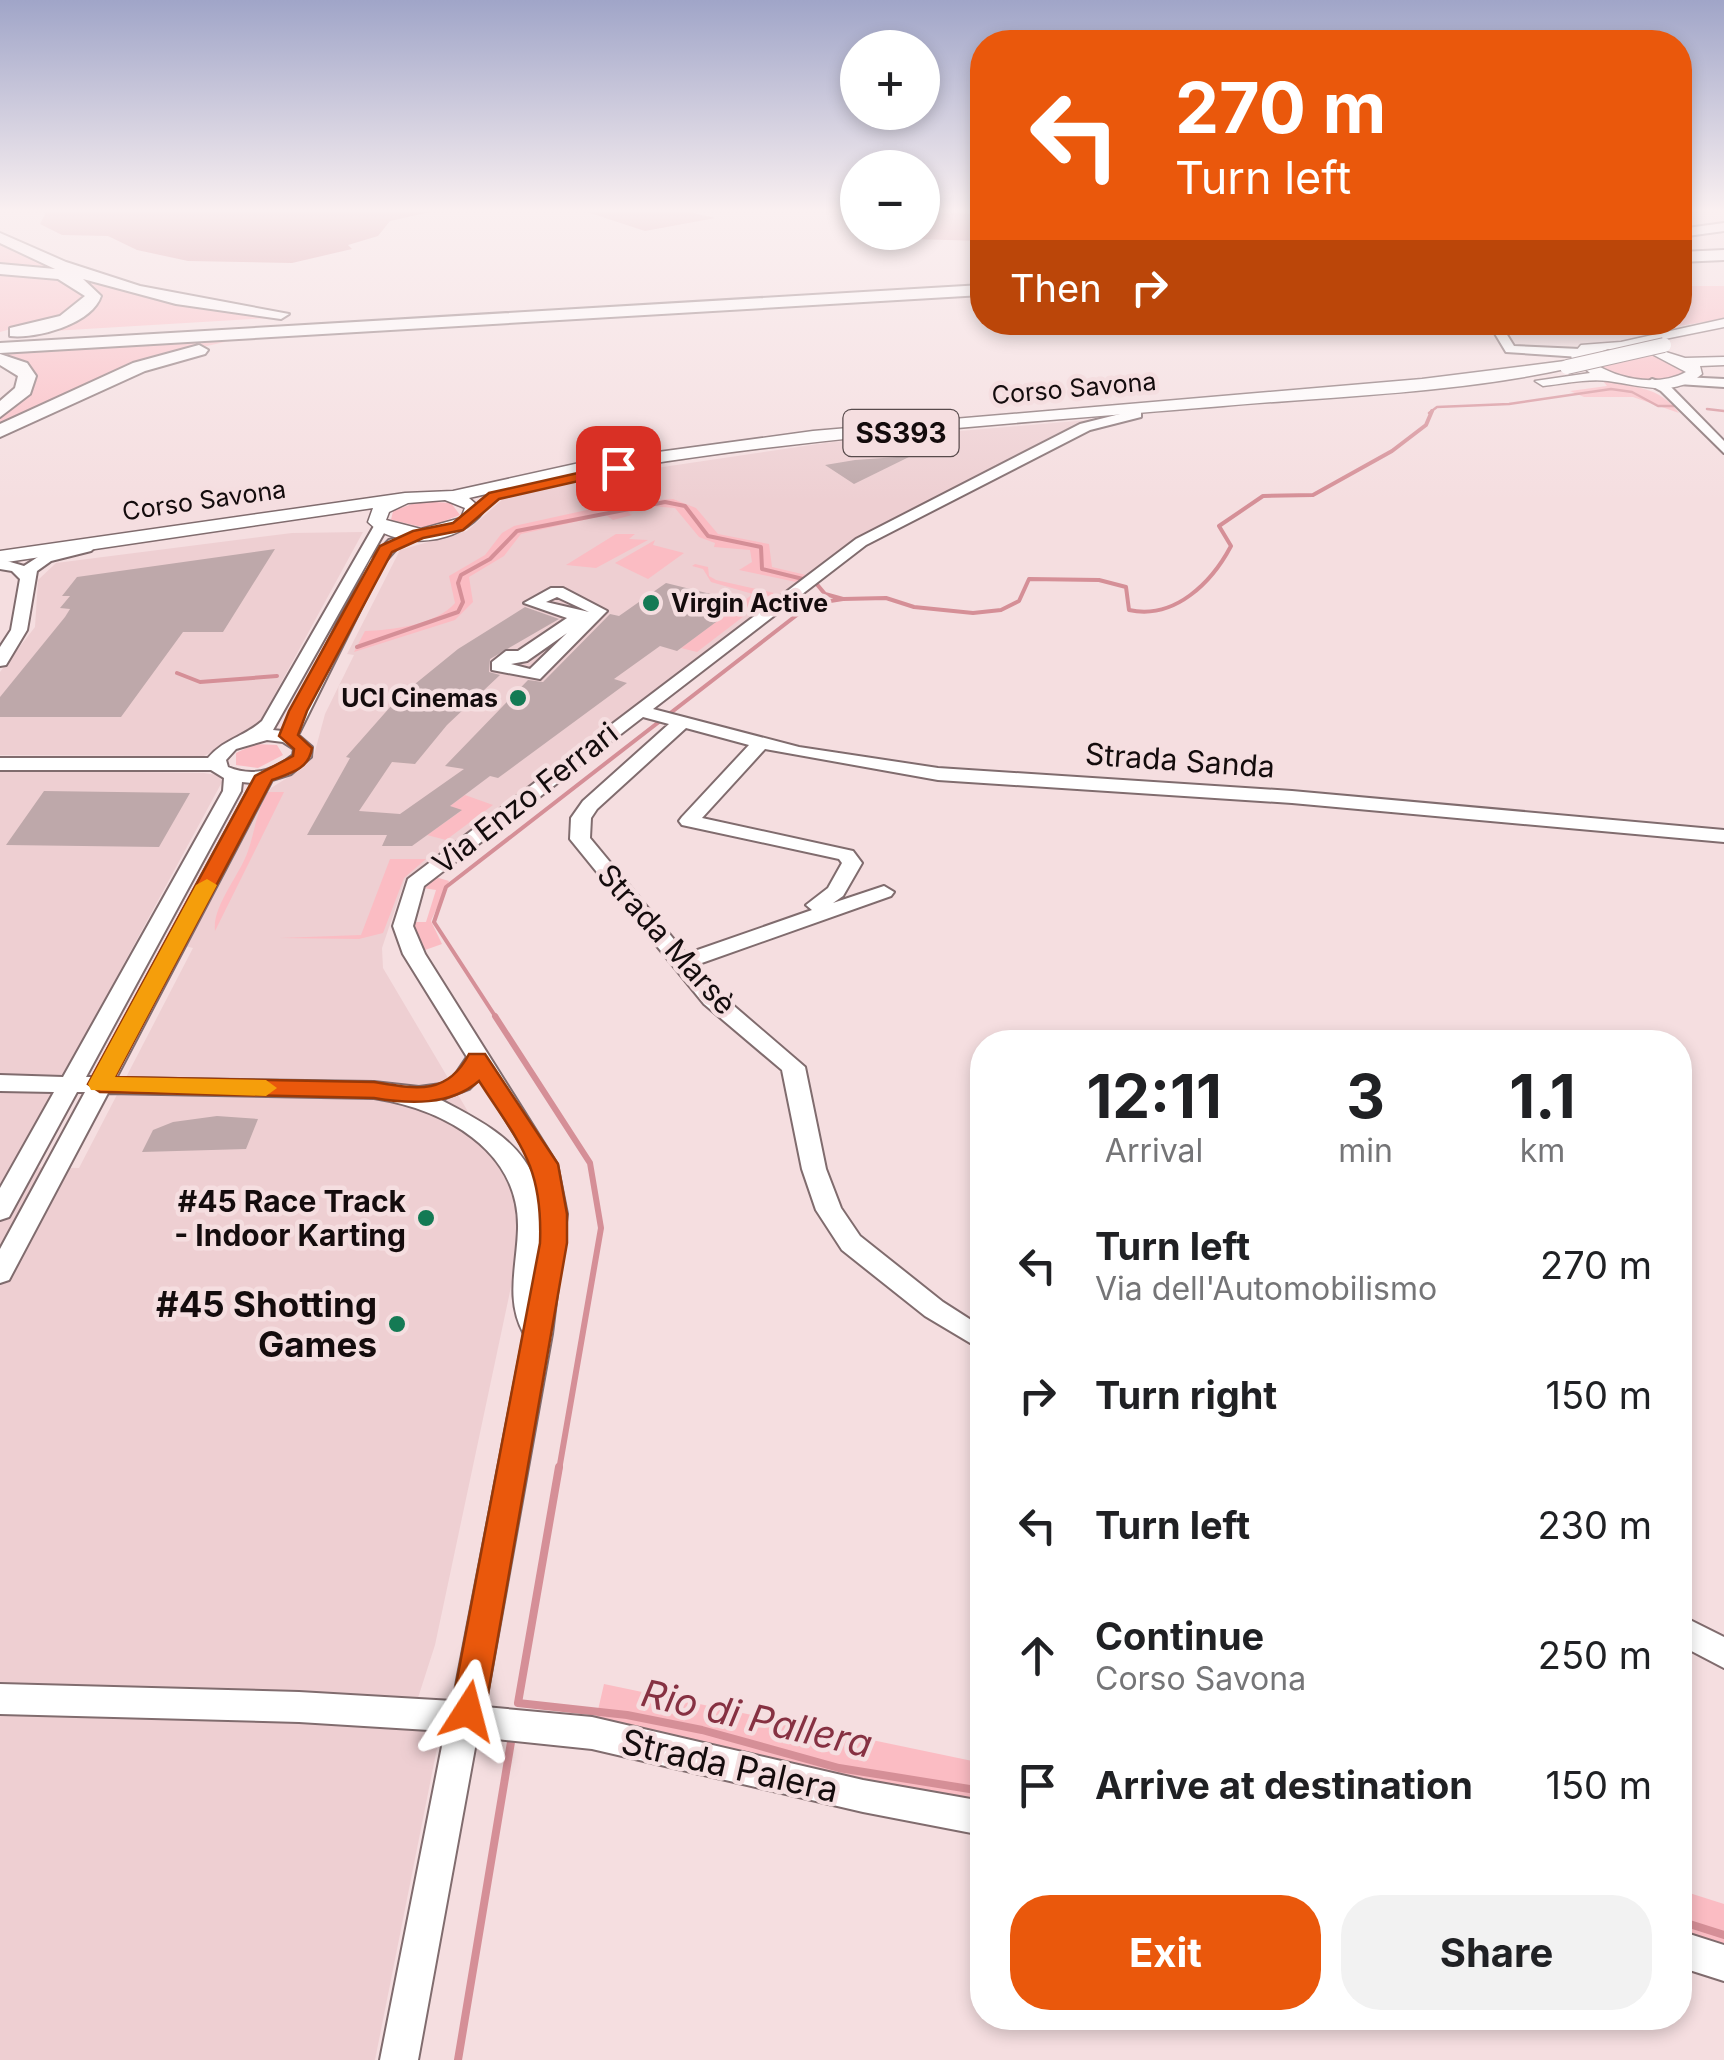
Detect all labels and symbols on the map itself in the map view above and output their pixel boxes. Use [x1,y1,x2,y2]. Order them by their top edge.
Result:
street label: Corso Savona [991,366,1157,410]
road number: SS393 [844,410,958,456]
pin [576,426,661,511]
street label: Corso Savona [120,474,288,526]
place label: Virgin Active [671,588,828,618]
marker: Virgin Active [640,592,662,614]
place label: UCI Cinemas [341,683,498,713]
marker: UCI Cinemas [507,687,529,709]
street label: Via Enzo Ferrari [425,715,625,881]
street label: Strada Sanda [1084,735,1276,785]
street label: Strada Marsè [590,857,744,1021]
place label: #45 Race Track - Indoor Karting [174,1183,407,1253]
marker: #45 Race Track - Indoor Karting [415,1207,437,1229]
place label: #45 Shotting Games [156,1283,377,1365]
marker: #45 Shotting Games [386,1313,408,1335]
position arrow [416,1659,520,1763]
water label: Rio di Pallera [637,1669,877,1767]
street label: Strada Palera [617,1720,843,1810]

